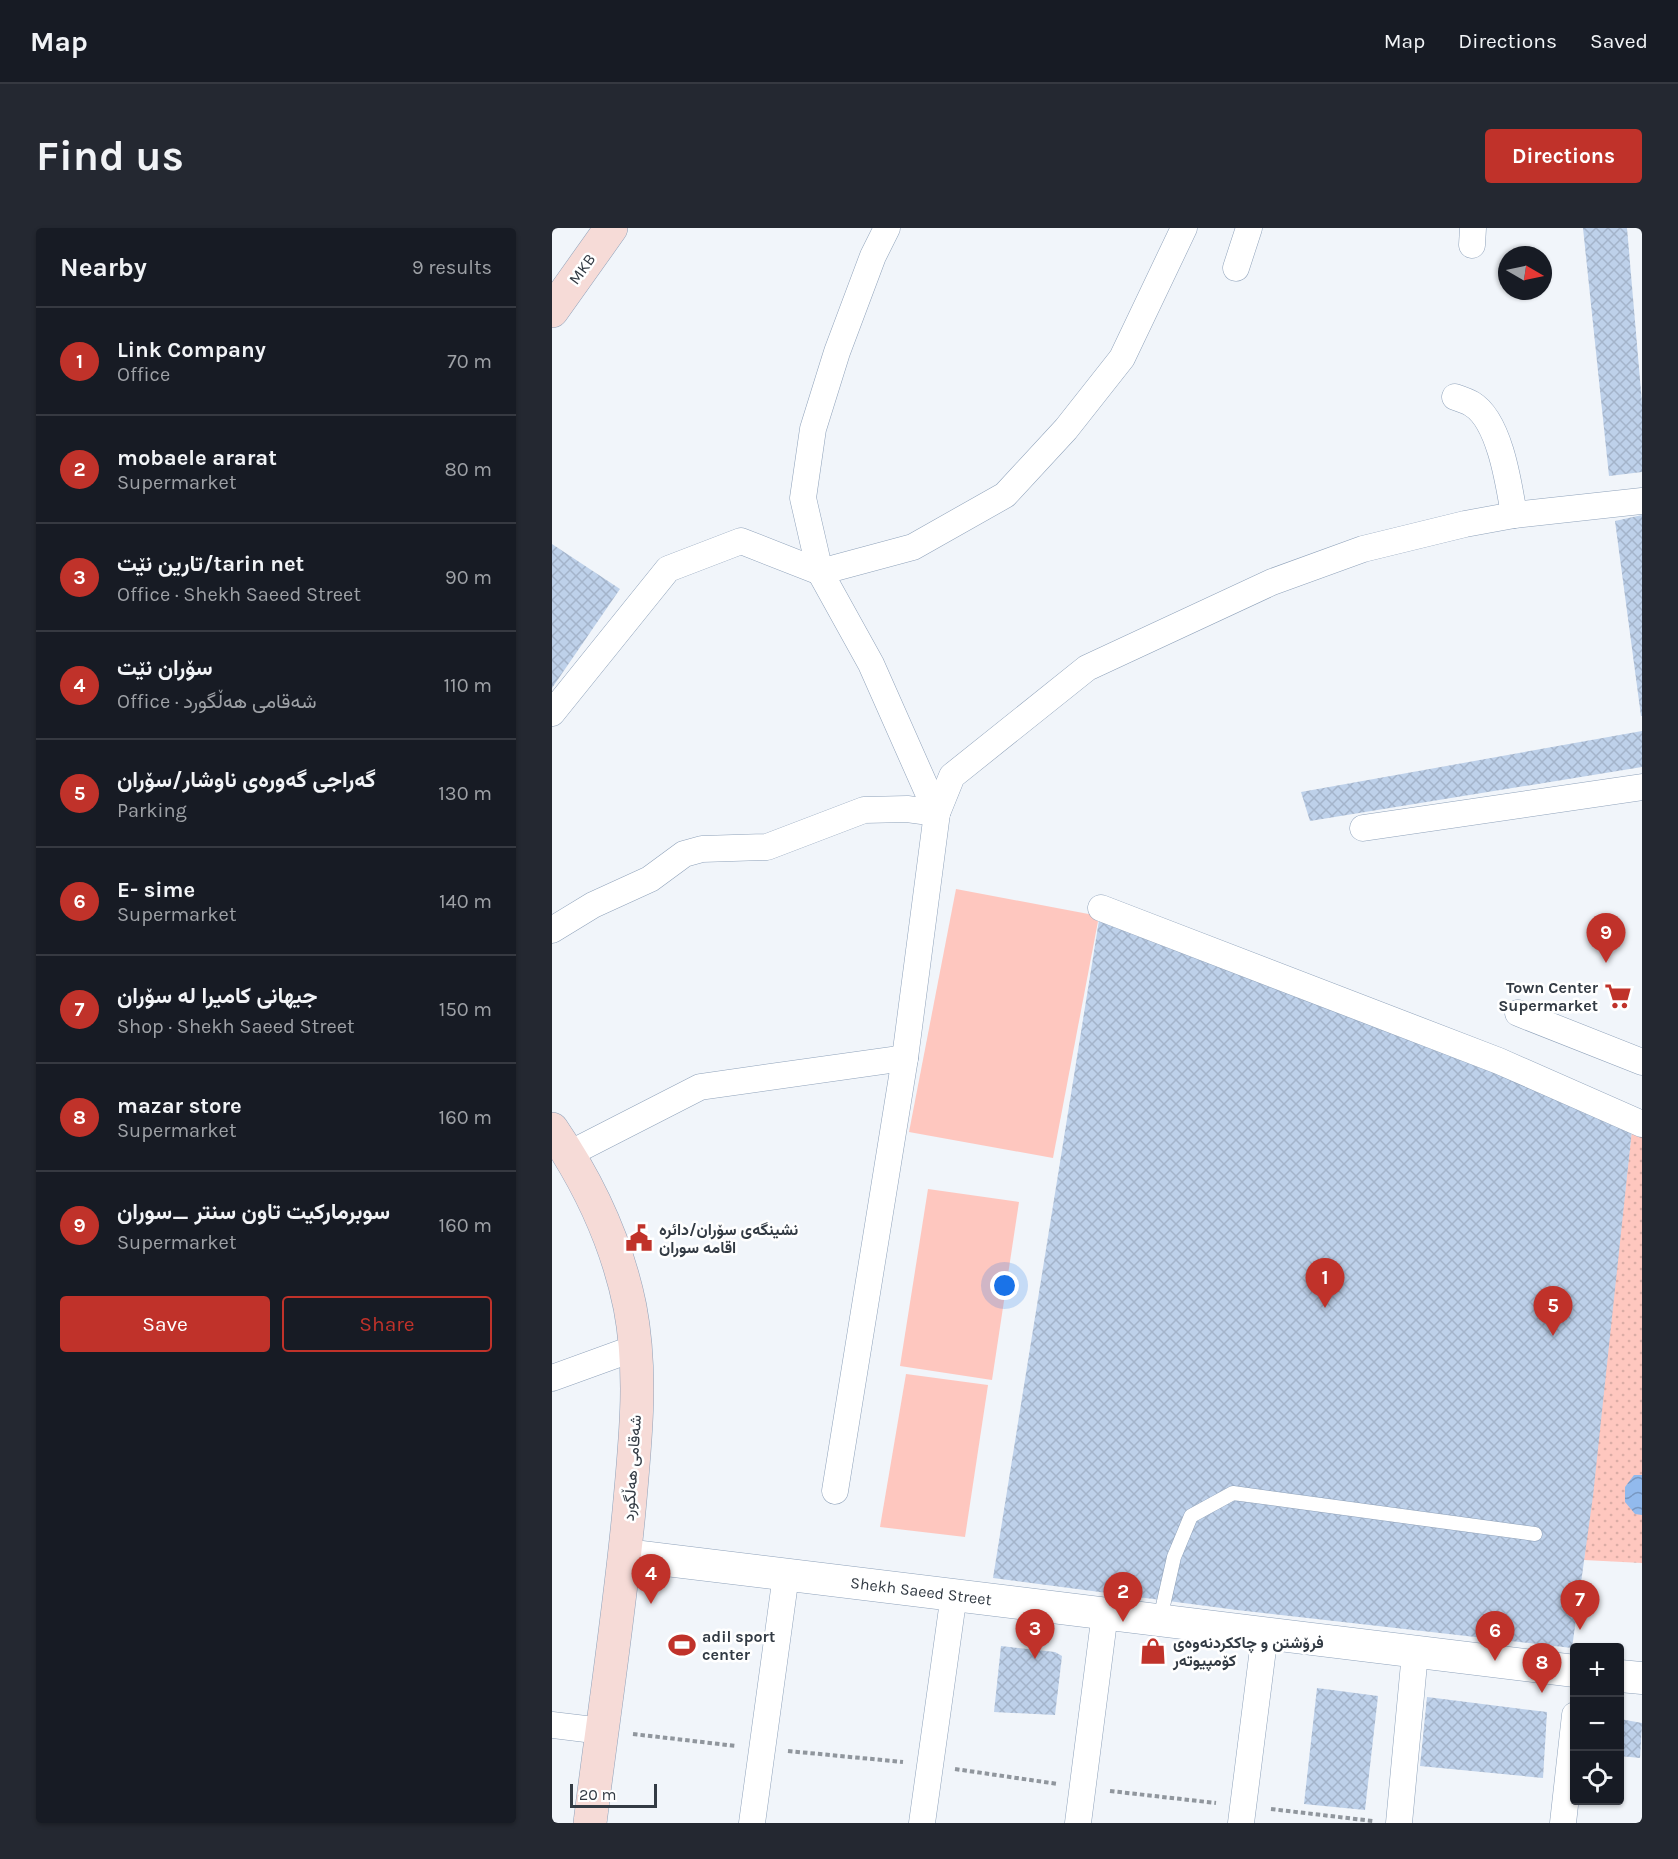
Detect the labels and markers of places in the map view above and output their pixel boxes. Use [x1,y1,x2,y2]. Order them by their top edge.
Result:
pin: 9 [1586,914,1626,963]
place label: Town Center Supermarket [1498,978,1599,1015]
supermarket icon: Town Center Supermarket [1603,981,1633,1011]
place label: نشینگەی سۆران/دائرە اقامە سوران [659,1220,799,1258]
public building icon: نشینگەی سۆران/دائرە اقامە سوران [624,1223,654,1253]
pin: 1 [1306,1258,1344,1308]
pin: 5 [1534,1286,1572,1336]
pin: 4 [632,1554,670,1604]
pin: 2 [1104,1572,1142,1622]
pin: 7 [1560,1580,1600,1630]
pin: 3 [1016,1610,1054,1659]
pin: 6 [1476,1612,1514,1661]
place label: adil sport center [702,1627,775,1664]
sports icon: adil sport center [667,1630,697,1660]
place label: فرۆشتن و چاککردنەوەی کۆمپیوتەر [1172,1633,1324,1672]
shop icon: فرۆشتن و چاککردنەوەی کۆمپیوتەر [1138,1636,1168,1666]
pin: 8 [1522,1644,1562,1693]

